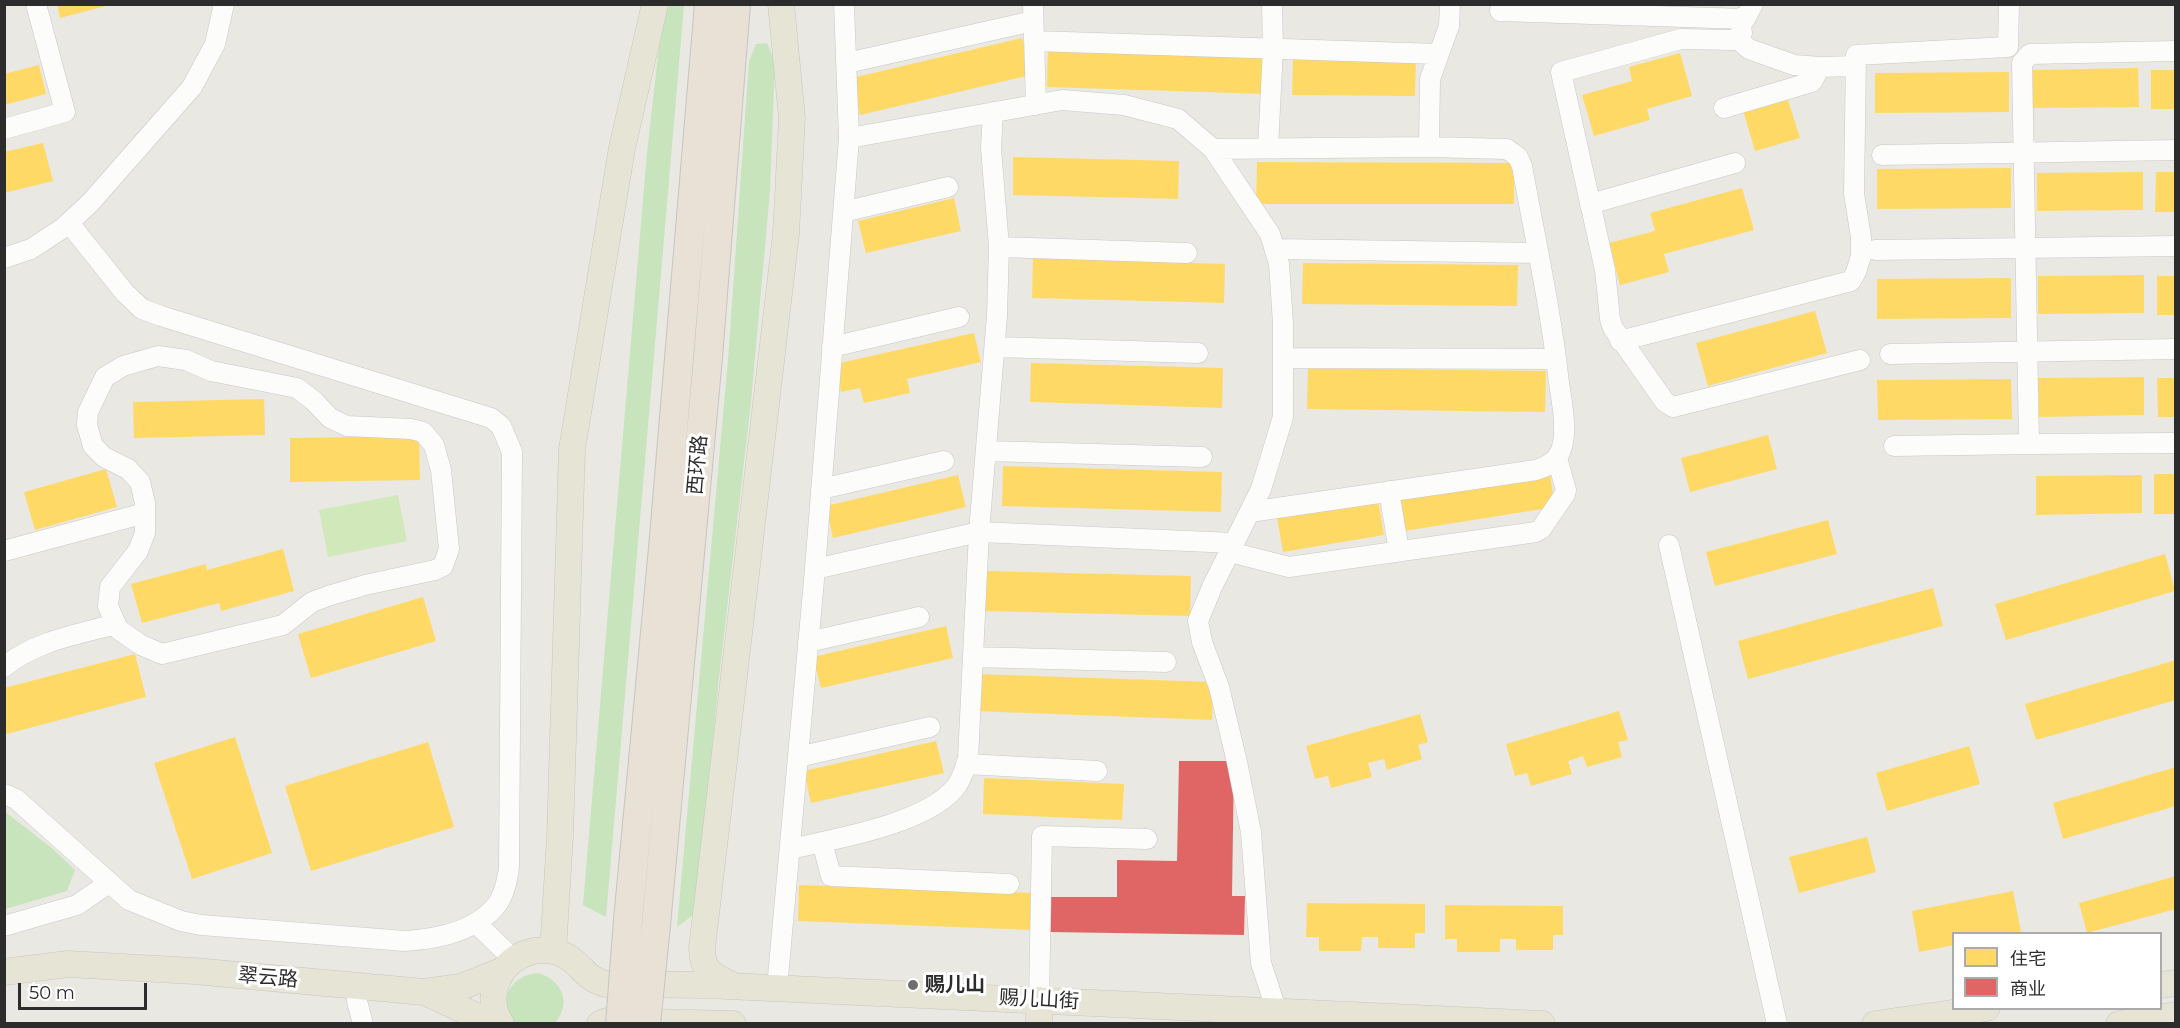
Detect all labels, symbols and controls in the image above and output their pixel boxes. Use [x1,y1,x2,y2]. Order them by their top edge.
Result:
street label: 西环路 [683,434,713,496]
legend [1952,932,2162,1010]
text: 住宅 [2010,948,2046,970]
street label: 翠云路 [237,963,299,993]
scale bar [21,971,150,1009]
place label: 赐儿山 [925,973,985,997]
marker: 赐儿山 [906,978,920,992]
text: 商业 [2010,978,2046,1000]
text: 50 m [29,982,75,1004]
street label: 赐儿山街 [998,986,1080,1014]

